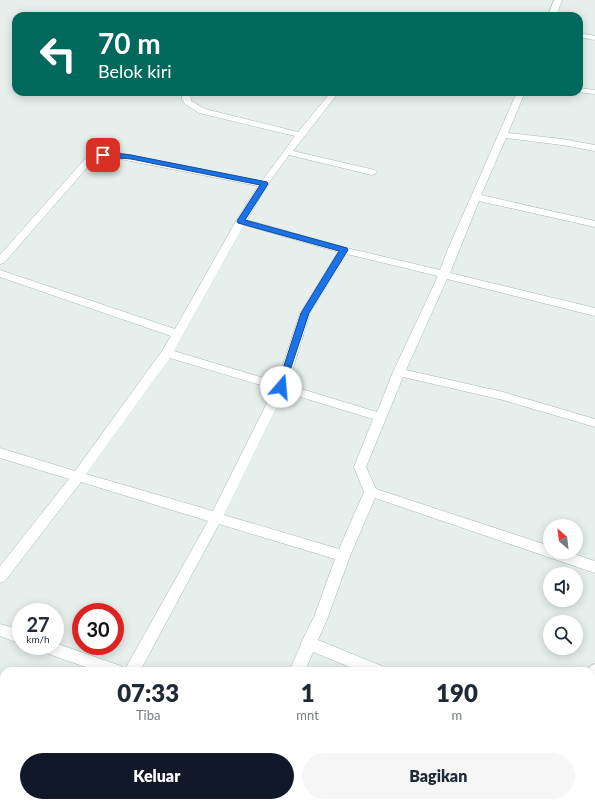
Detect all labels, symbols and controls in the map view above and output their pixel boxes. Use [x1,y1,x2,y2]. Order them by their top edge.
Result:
text: 70 m [98,26,161,60]
icon: left [32,28,84,80]
text: Belok kiri [98,60,172,82]
pin [86,138,120,172]
icon: arrive [92,144,114,166]
position arrow [260,366,302,408]
north arrow [543,519,583,559]
map controls [543,519,583,655]
button: sound [543,567,583,607]
speed limit sign: 30 [72,603,124,655]
text: 27 [26,612,50,636]
button: search [543,615,583,655]
text: km/h [26,633,50,645]
text: 07:33 [117,678,179,707]
text: 1 [301,678,315,707]
text: 190 [436,678,478,707]
text: Tiba [136,707,160,723]
text: mnt [296,707,319,723]
text: m [452,707,462,723]
button: Keluar [20,753,294,799]
button: Bagikan [302,753,575,799]

